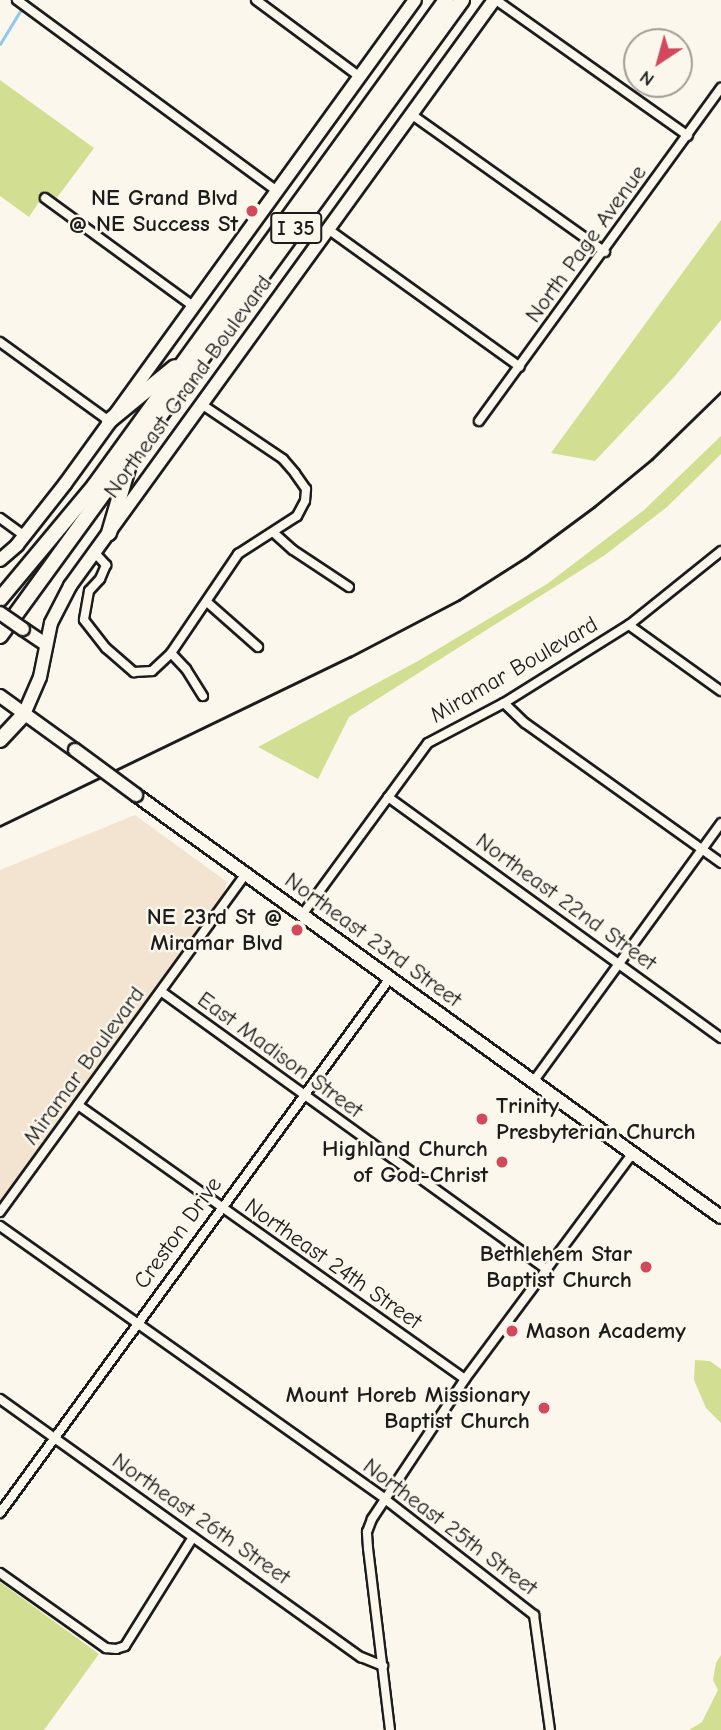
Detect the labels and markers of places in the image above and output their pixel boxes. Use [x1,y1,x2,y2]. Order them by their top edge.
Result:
place label: NE Grand Blvd @ NE Success St [68,184,238,238]
marker: NE Grand Blvd @ NE Success St [244,203,260,219]
place label: NE 23rd St @ Miramar Blvd [147,903,283,957]
marker: NE 23rd St @ Miramar Blvd [289,922,305,938]
place label: Trinity Presbyterian Church [496,1092,696,1146]
marker: Trinity Presbyterian Church [474,1111,490,1127]
place label: Highland Church of God-Christ [322,1135,488,1189]
marker: Highland Church of God-Christ [494,1154,510,1170]
place label: Bethlehem Star Baptist Church [480,1240,632,1294]
marker: Bethlehem Star Baptist Church [638,1259,654,1275]
place label: Mason Academy [526,1317,686,1345]
marker: Mason Academy [504,1323,520,1339]
place label: Mount Horeb Missionary Baptist Church [286,1381,530,1435]
marker: Mount Horeb Missionary Baptist Church [536,1400,552,1416]

